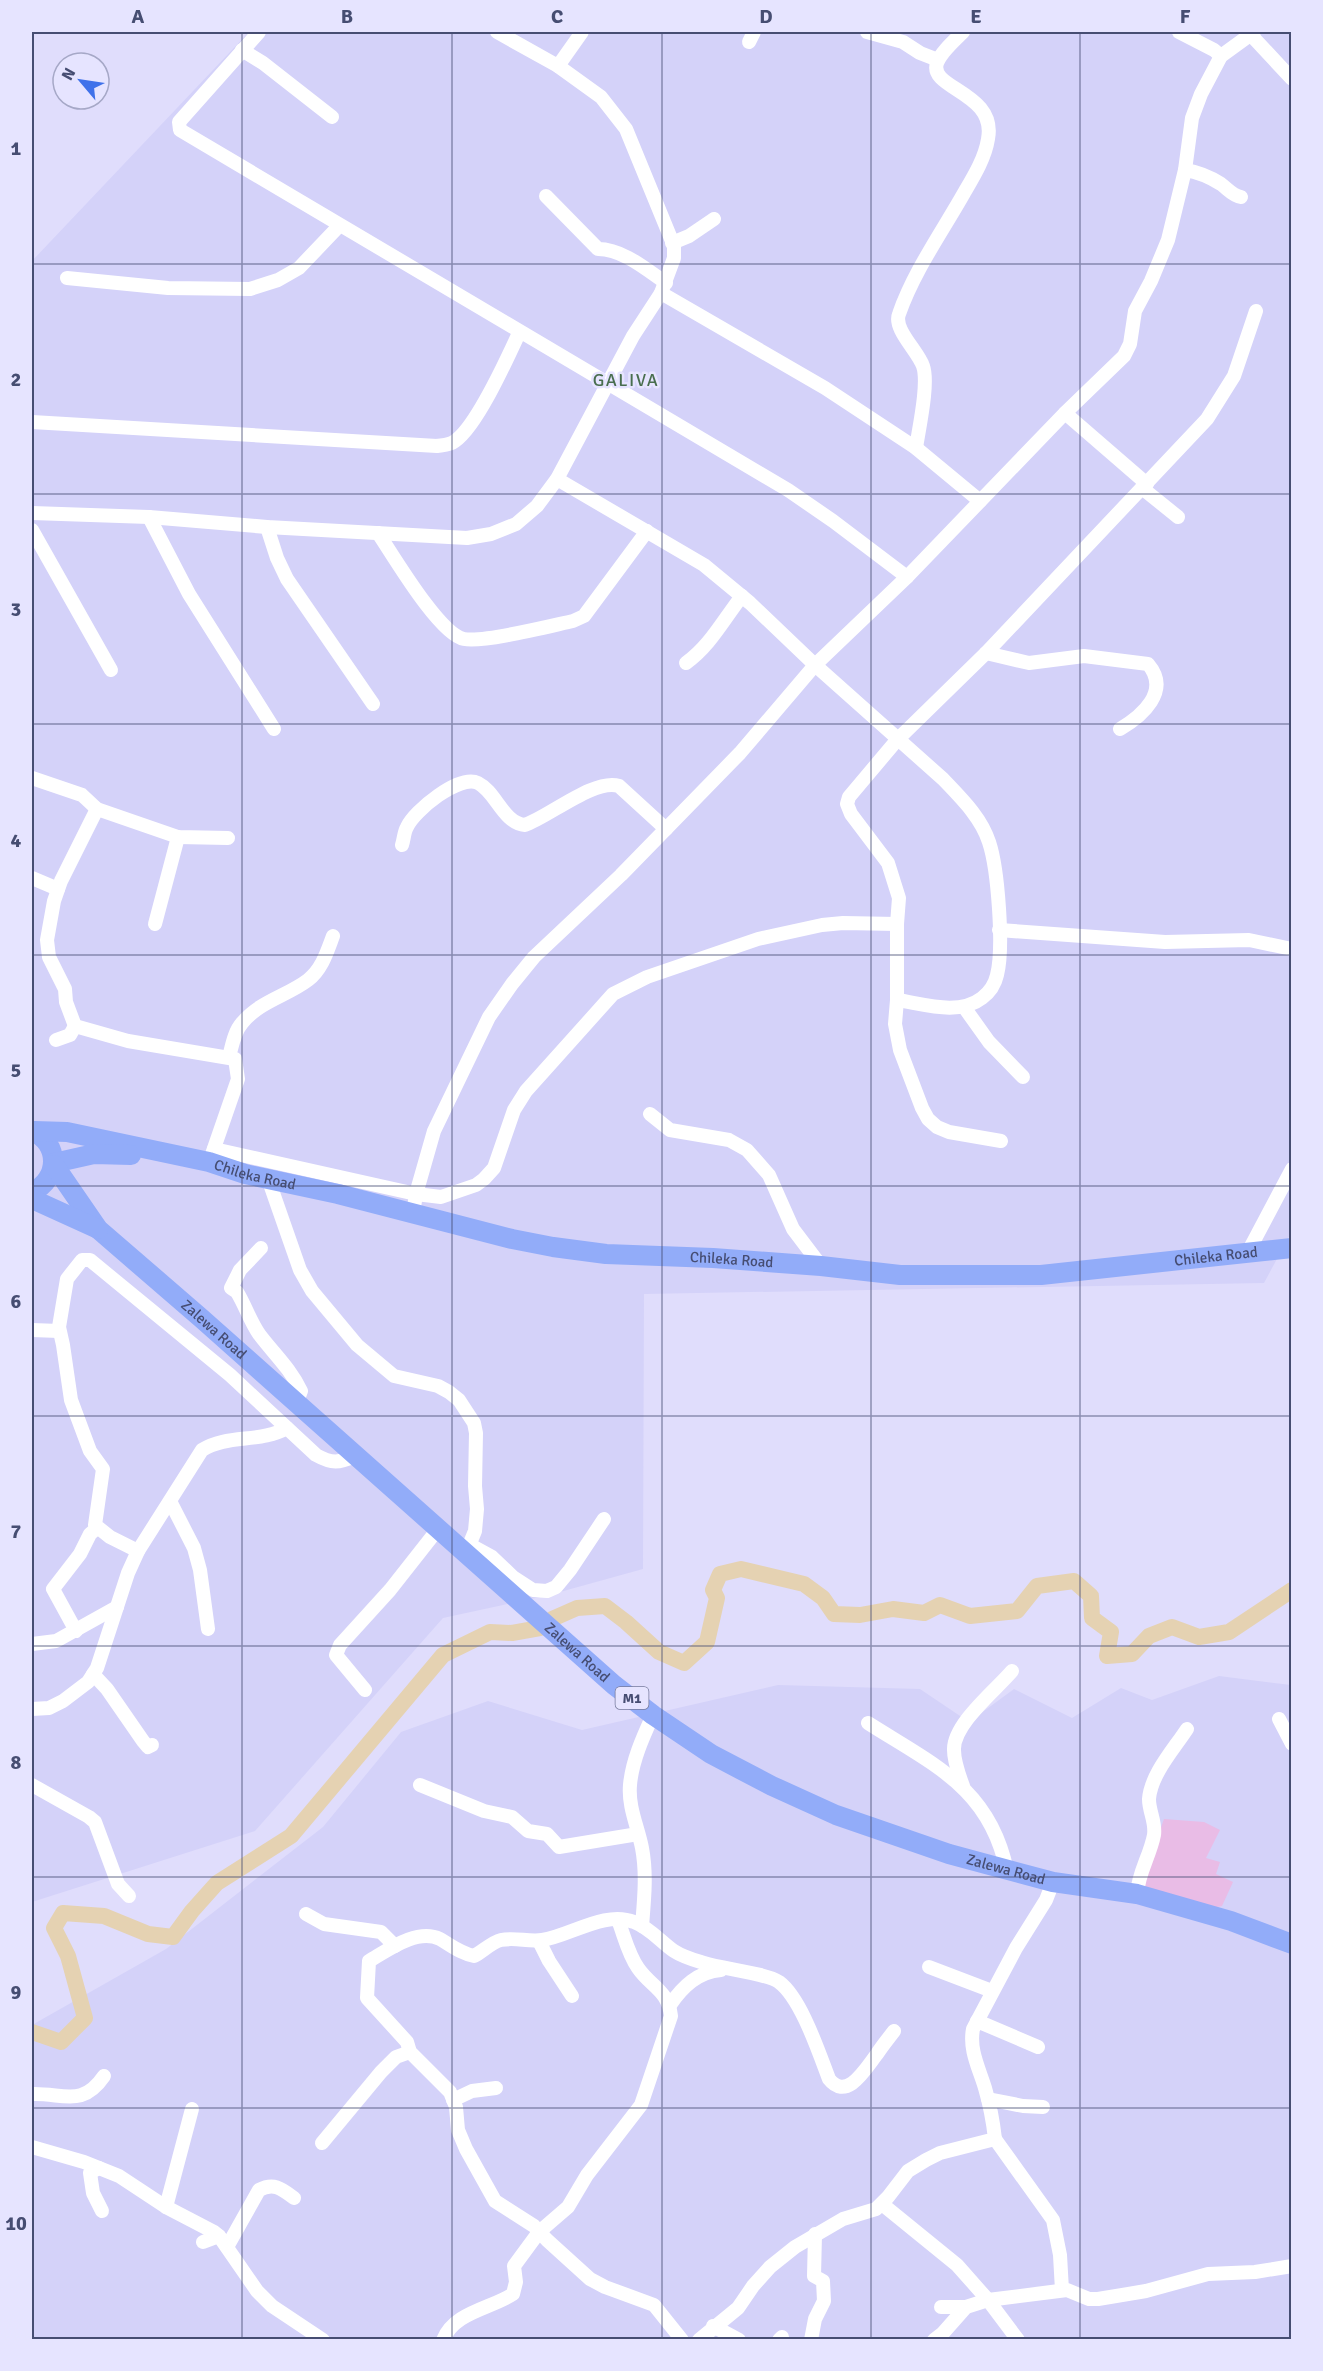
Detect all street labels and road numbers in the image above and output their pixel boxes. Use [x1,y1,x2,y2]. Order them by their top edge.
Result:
street label: Chileka Road [212,1155,298,1194]
street label: Chileka Road [1173,1243,1259,1270]
street label: Chileka Road [690,1248,774,1271]
street label: Zalewa Road [177,1296,250,1363]
street label: Zalewa Road [541,1619,613,1686]
road number: M1 [616,1687,648,1709]
street label: Zalewa Road [964,1850,1047,1889]

